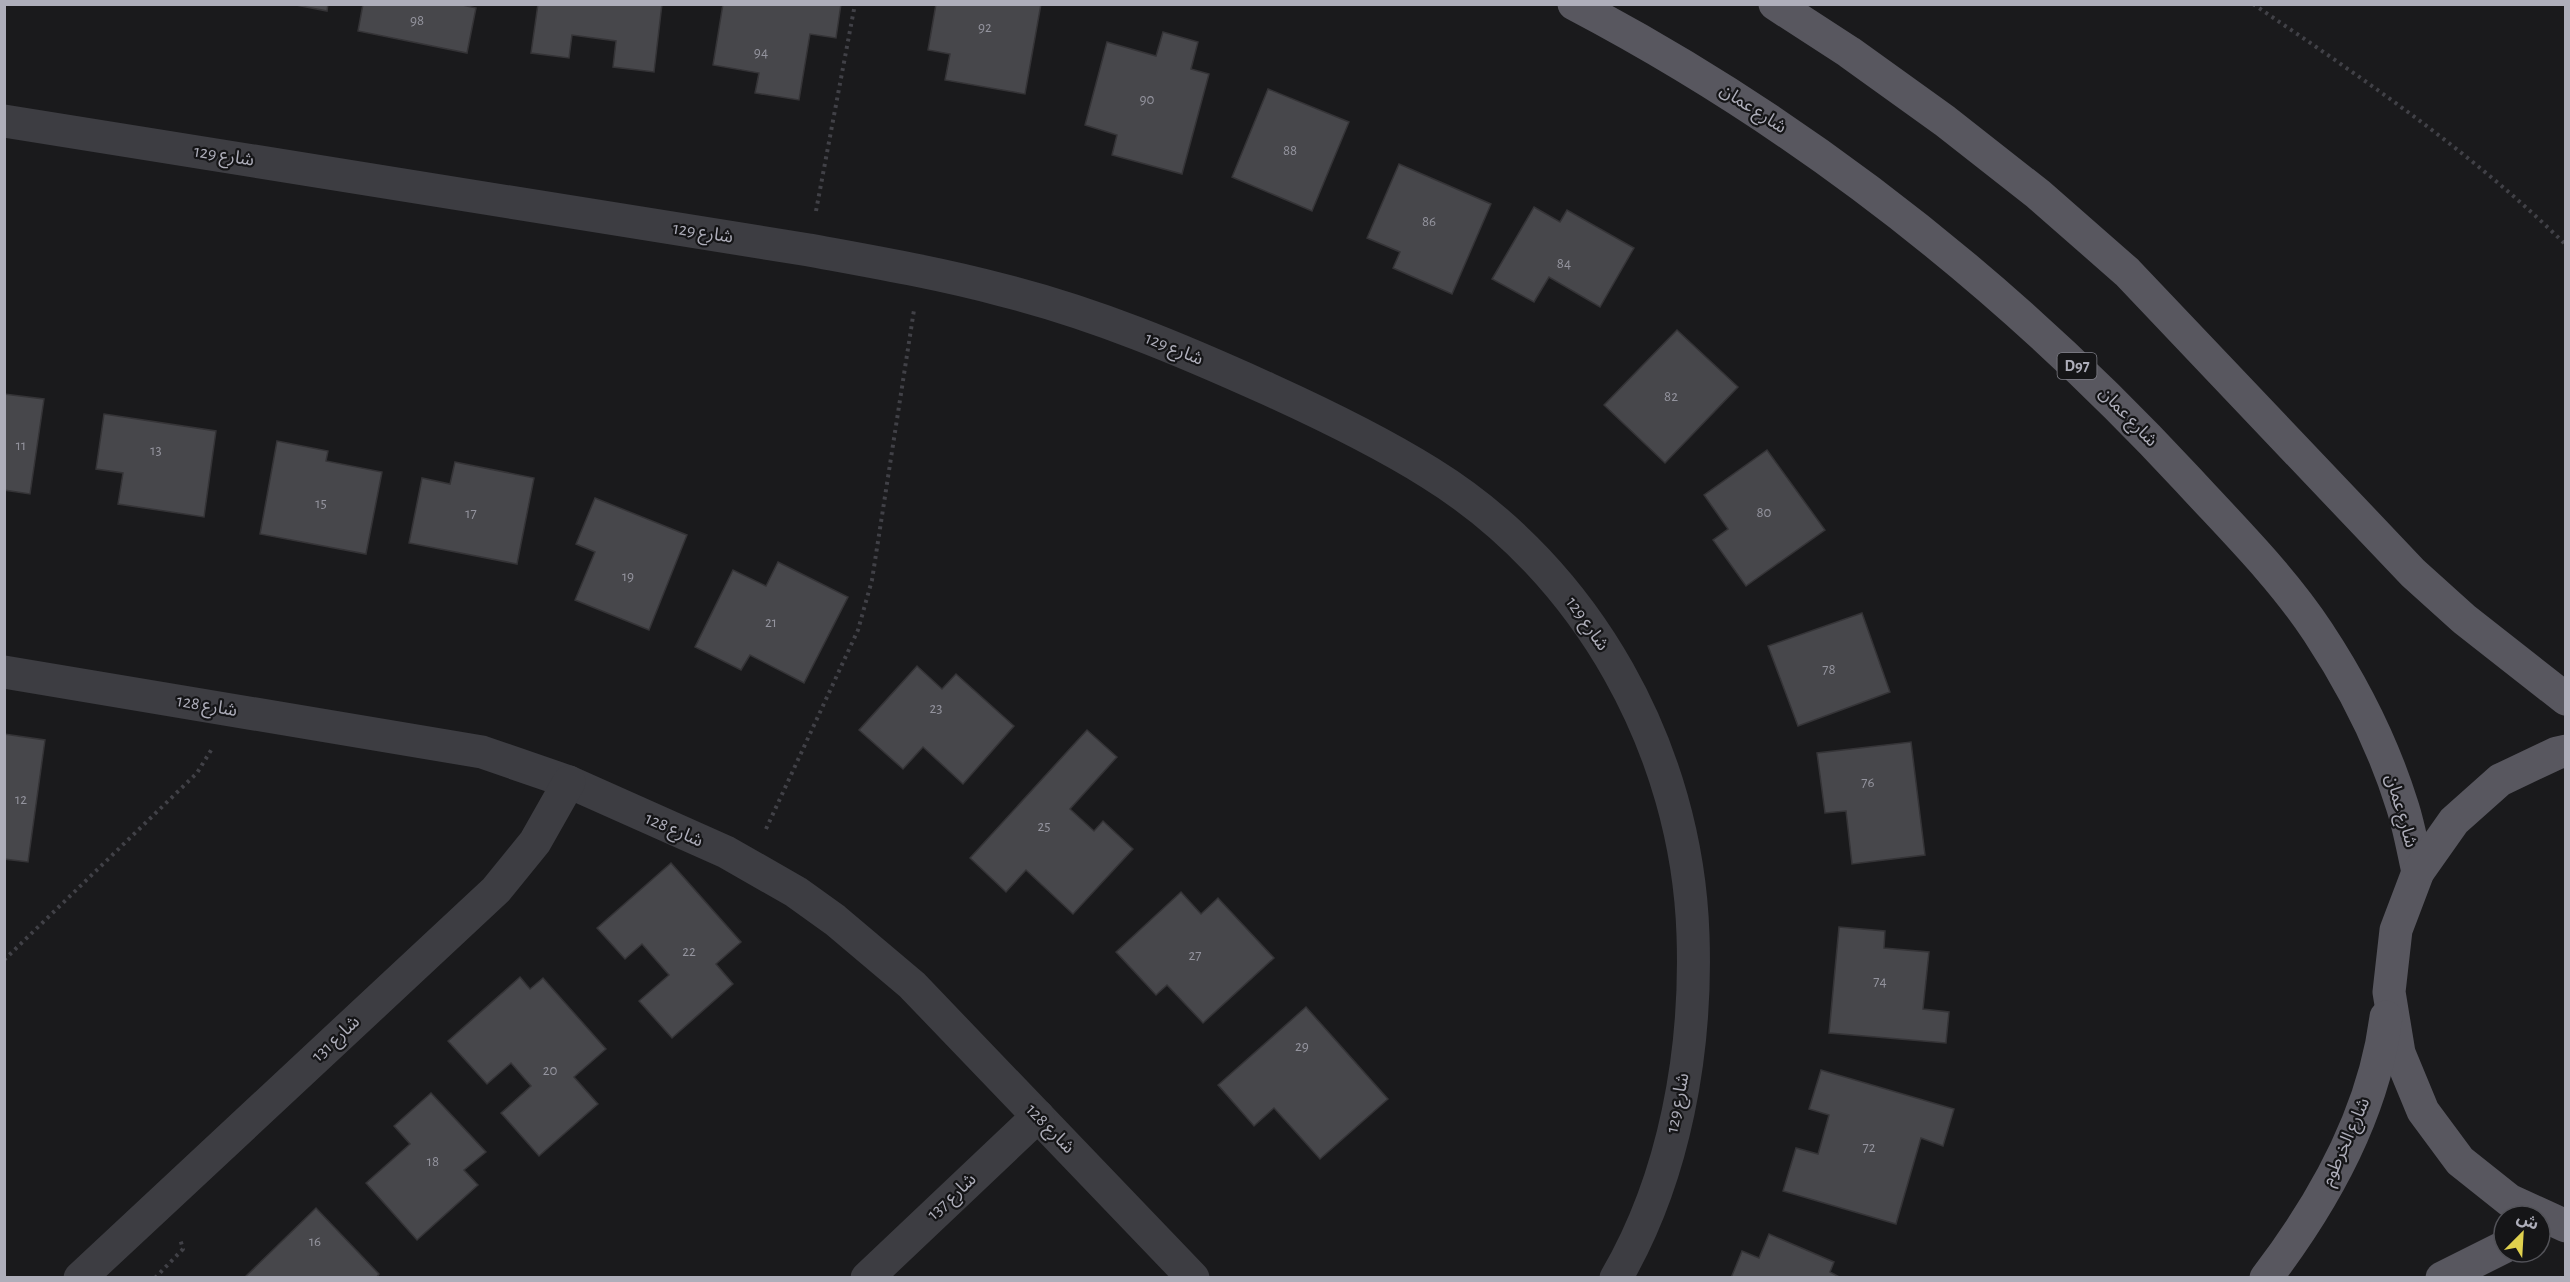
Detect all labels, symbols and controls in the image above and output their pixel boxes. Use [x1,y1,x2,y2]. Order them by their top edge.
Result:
house number: 98 [410,13,424,28]
house number: 92 [978,20,992,35]
house number: 94 [754,45,768,60]
street label: شارع عمان [1714,81,1789,140]
house number: 90 [1140,92,1155,107]
street label: شارع 129 [192,142,255,174]
house number: 88 [1283,143,1297,158]
house number: 86 [1422,214,1436,229]
street label: شارع 129 [671,219,734,251]
house number: 84 [1557,256,1571,271]
street label: شارع 129 [1141,329,1206,372]
road number: D97 [2058,353,2096,379]
street label: شارع عمان [2093,384,2161,453]
house number: 82 [1664,389,1678,404]
house number: 11 [16,438,26,453]
house number: 13 [150,443,162,458]
house number: 15 [315,496,327,511]
house number: 80 [1756,505,1772,520]
house number: 17 [465,506,477,521]
house number: 19 [622,569,634,584]
street label: شارع 129 [1559,594,1612,656]
house number: 21 [765,615,777,630]
house number: 78 [1822,662,1836,677]
street label: شارع 128 [175,692,239,724]
house number: 23 [929,701,943,716]
street label: شارع عمان [2378,772,2420,851]
house number: 76 [1861,775,1875,790]
house number: 12 [15,792,27,807]
street label: شارع 128 [641,809,706,854]
house number: 25 [1037,819,1051,834]
house number: 22 [682,944,696,959]
house number: 27 [1188,948,1202,963]
house number: 74 [1873,974,1887,989]
street label: شارع 131 [309,1013,366,1068]
house number: 29 [1295,1039,1309,1054]
house number: 20 [543,1063,557,1078]
street label: شارع 129 [1663,1071,1697,1135]
street label: شارع الخرطوم [2319,1095,2377,1190]
street label: شارع 128 [1019,1101,1078,1160]
house number: 72 [1862,1140,1876,1155]
house number: 18 [427,1154,439,1169]
street label: شارع 137 [924,1170,983,1227]
north arrow [2492,1204,2552,1264]
text: ش [2514,1209,2541,1234]
house number: 16 [309,1234,321,1249]

